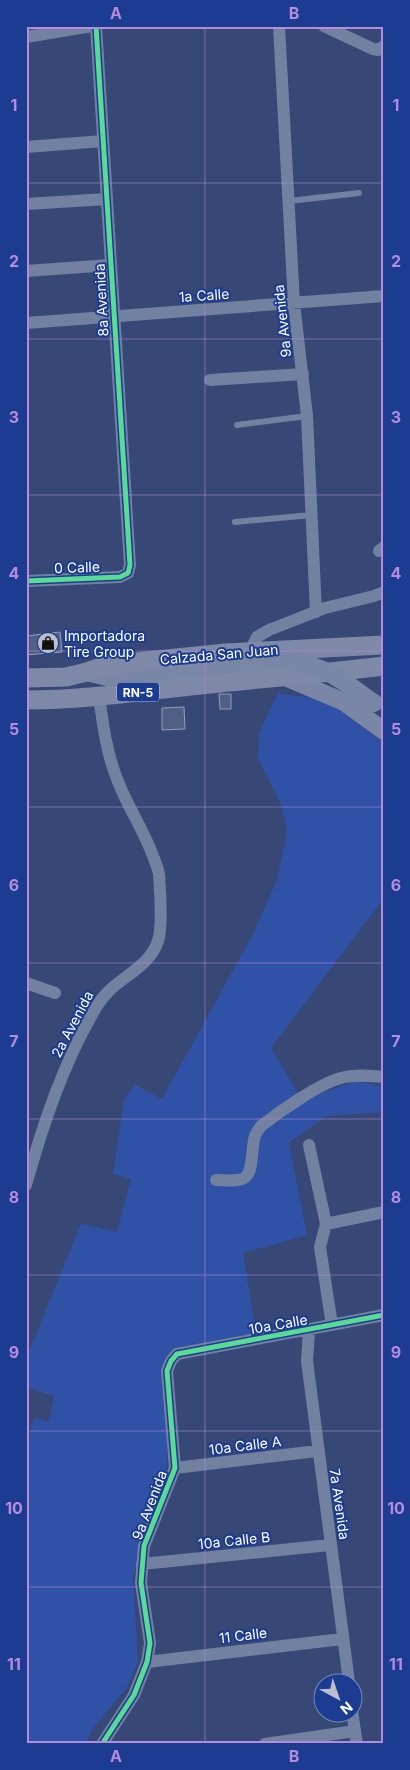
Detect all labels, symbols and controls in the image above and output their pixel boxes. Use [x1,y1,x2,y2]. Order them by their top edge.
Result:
text: A [110,3,122,23]
text: B [289,3,299,23]
text: 1 [11,95,17,115]
text: 1 [393,95,399,115]
text: 2 [9,251,19,271]
text: 2 [391,251,401,271]
street label: 8a Avenida [91,263,111,337]
street label: 9a Avenida [270,284,294,358]
street label: 1a Calle [178,285,230,305]
text: 3 [9,407,19,427]
text: 3 [391,407,401,427]
street label: 0 Calle [54,558,100,576]
text: 4 [9,563,20,583]
text: 4 [391,563,402,583]
place label: Importadora Tire Group [64,627,145,660]
shop icon: Importadora Tire Group [36,631,60,655]
street label: Calzada San Juan [159,640,279,668]
road number: RN-5 [117,682,159,702]
text: 5 [9,719,19,739]
text: 5 [391,719,401,739]
text: 6 [9,875,19,895]
text: 6 [391,875,401,895]
street label: 2a Avenida [47,988,97,1060]
text: 7 [9,1031,19,1051]
text: 7 [391,1031,401,1051]
text: 8 [9,1187,19,1207]
text: 8 [391,1187,401,1207]
street label: 10a Calle [247,1310,309,1338]
text: 9 [9,1342,19,1362]
text: 9 [391,1342,401,1362]
street label: 10a Calle A [208,1432,283,1458]
street label: 7a Avenida [327,1467,353,1541]
street label: 9a Avenida [128,1468,170,1542]
text: 10 [5,1498,23,1518]
text: 10 [387,1498,405,1518]
street label: 10a Calle B [197,1528,271,1552]
street label: 11 Calle [218,1624,268,1646]
text: 11 [7,1654,21,1674]
text: 11 [389,1654,403,1674]
north arrow [312,1672,362,1722]
text: N [337,1698,356,1718]
text: A [110,1746,122,1766]
text: B [289,1746,299,1766]

